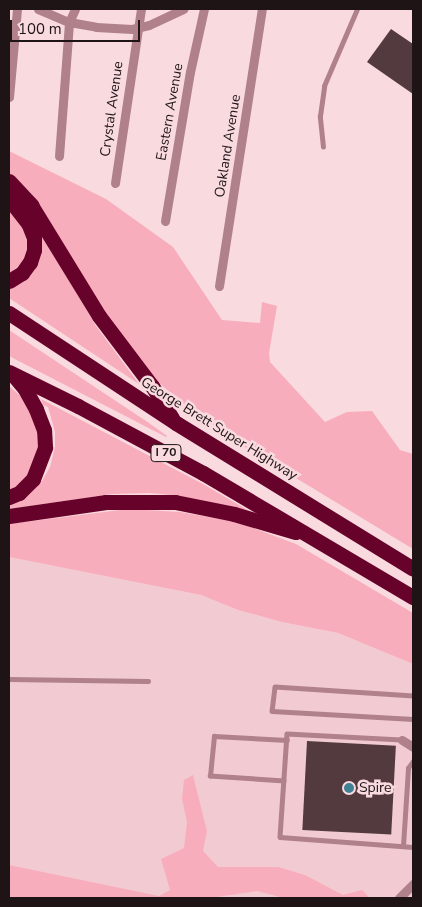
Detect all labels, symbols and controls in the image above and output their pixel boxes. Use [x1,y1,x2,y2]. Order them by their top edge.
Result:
scale bar [12,10,142,42]
text: 100 m [18,19,62,39]
street label: Crystal Avenue [97,60,127,158]
street label: Eastern Avenue [153,62,187,162]
street label: Oakland Avenue [212,93,244,199]
street label: George Brett Super Highway [138,374,300,484]
road number: I 70 [150,443,182,462]
place label: Spire [359,780,391,796]
marker: Spire [343,782,355,794]

